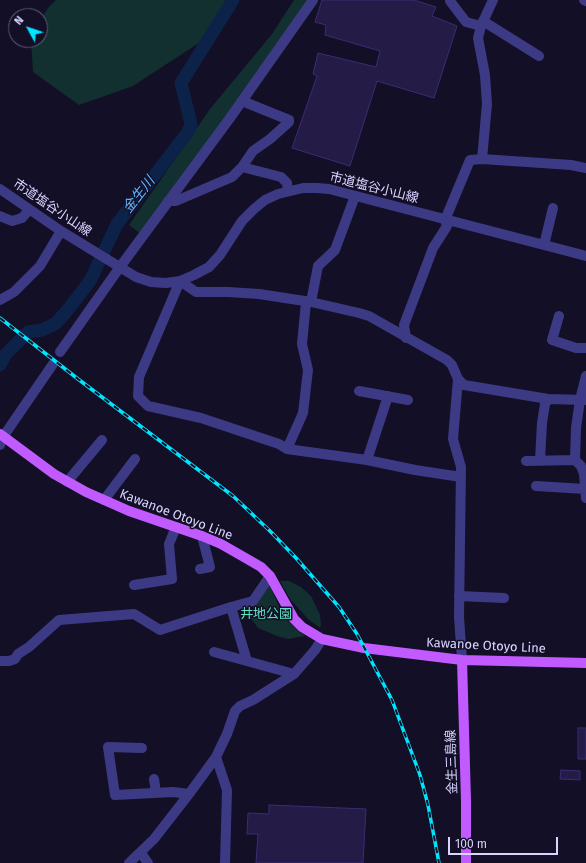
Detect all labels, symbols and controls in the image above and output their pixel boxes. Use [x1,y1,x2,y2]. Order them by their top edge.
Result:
north arrow [8,8,48,48]
text: N [12,14,27,28]
street label: 市道塩谷小山線 [328,169,420,207]
water label: 金生川 [119,173,159,217]
street label: 市道塩谷小山線 [10,176,94,240]
street label: Kawanoe Otoyo Line [117,486,235,544]
park label: 井地公園 [240,606,292,622]
street label: Kawanoe Otoyo Line [426,635,546,657]
street label: 金生三島線 [443,729,461,795]
scale bar [450,829,560,855]
text: 100 m [455,837,487,851]

